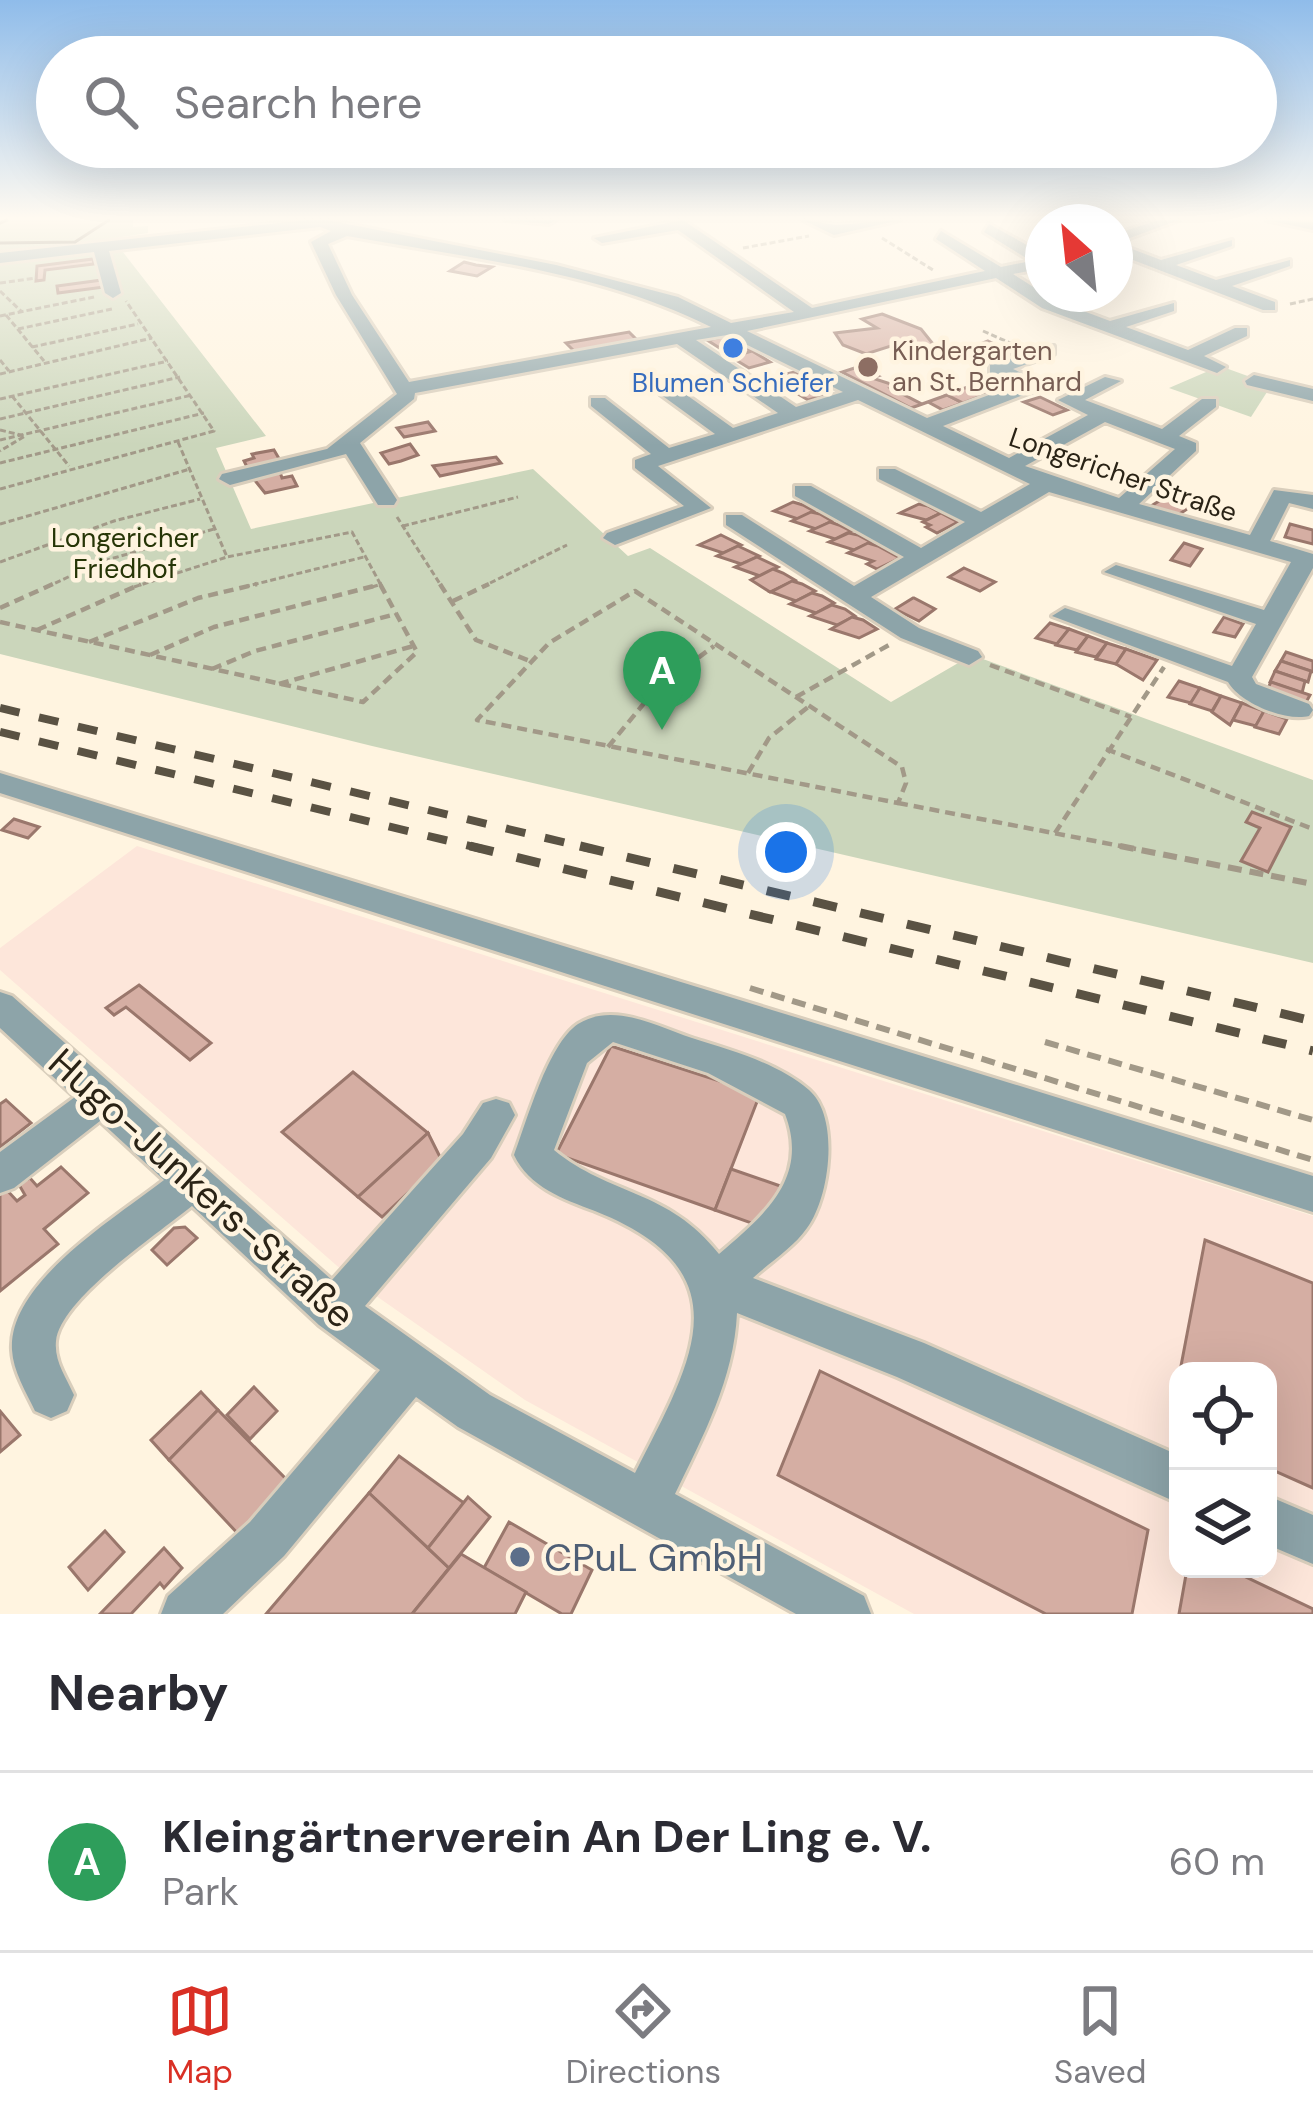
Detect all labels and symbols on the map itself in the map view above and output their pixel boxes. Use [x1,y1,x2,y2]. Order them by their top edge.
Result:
north arrow [1025,204,1133,312]
place label: Kindergarten an St. Bernhard [892,333,1082,399]
marker: Blumen Schiefer [720,335,746,361]
marker: Kindergarten an St. Bernhard [855,354,881,380]
place label: Blumen Schiefer [632,365,834,400]
street label: Longericher Straße [1005,419,1242,530]
park label: Longericher Friedhof [51,520,199,586]
pin: A [623,631,701,730]
your location [756,822,816,882]
street label: Hugo-Junkers-Straße [38,1037,365,1339]
place label: CPuL GmbH [544,1532,763,1583]
marker: CPuL GmbH [507,1544,533,1570]

